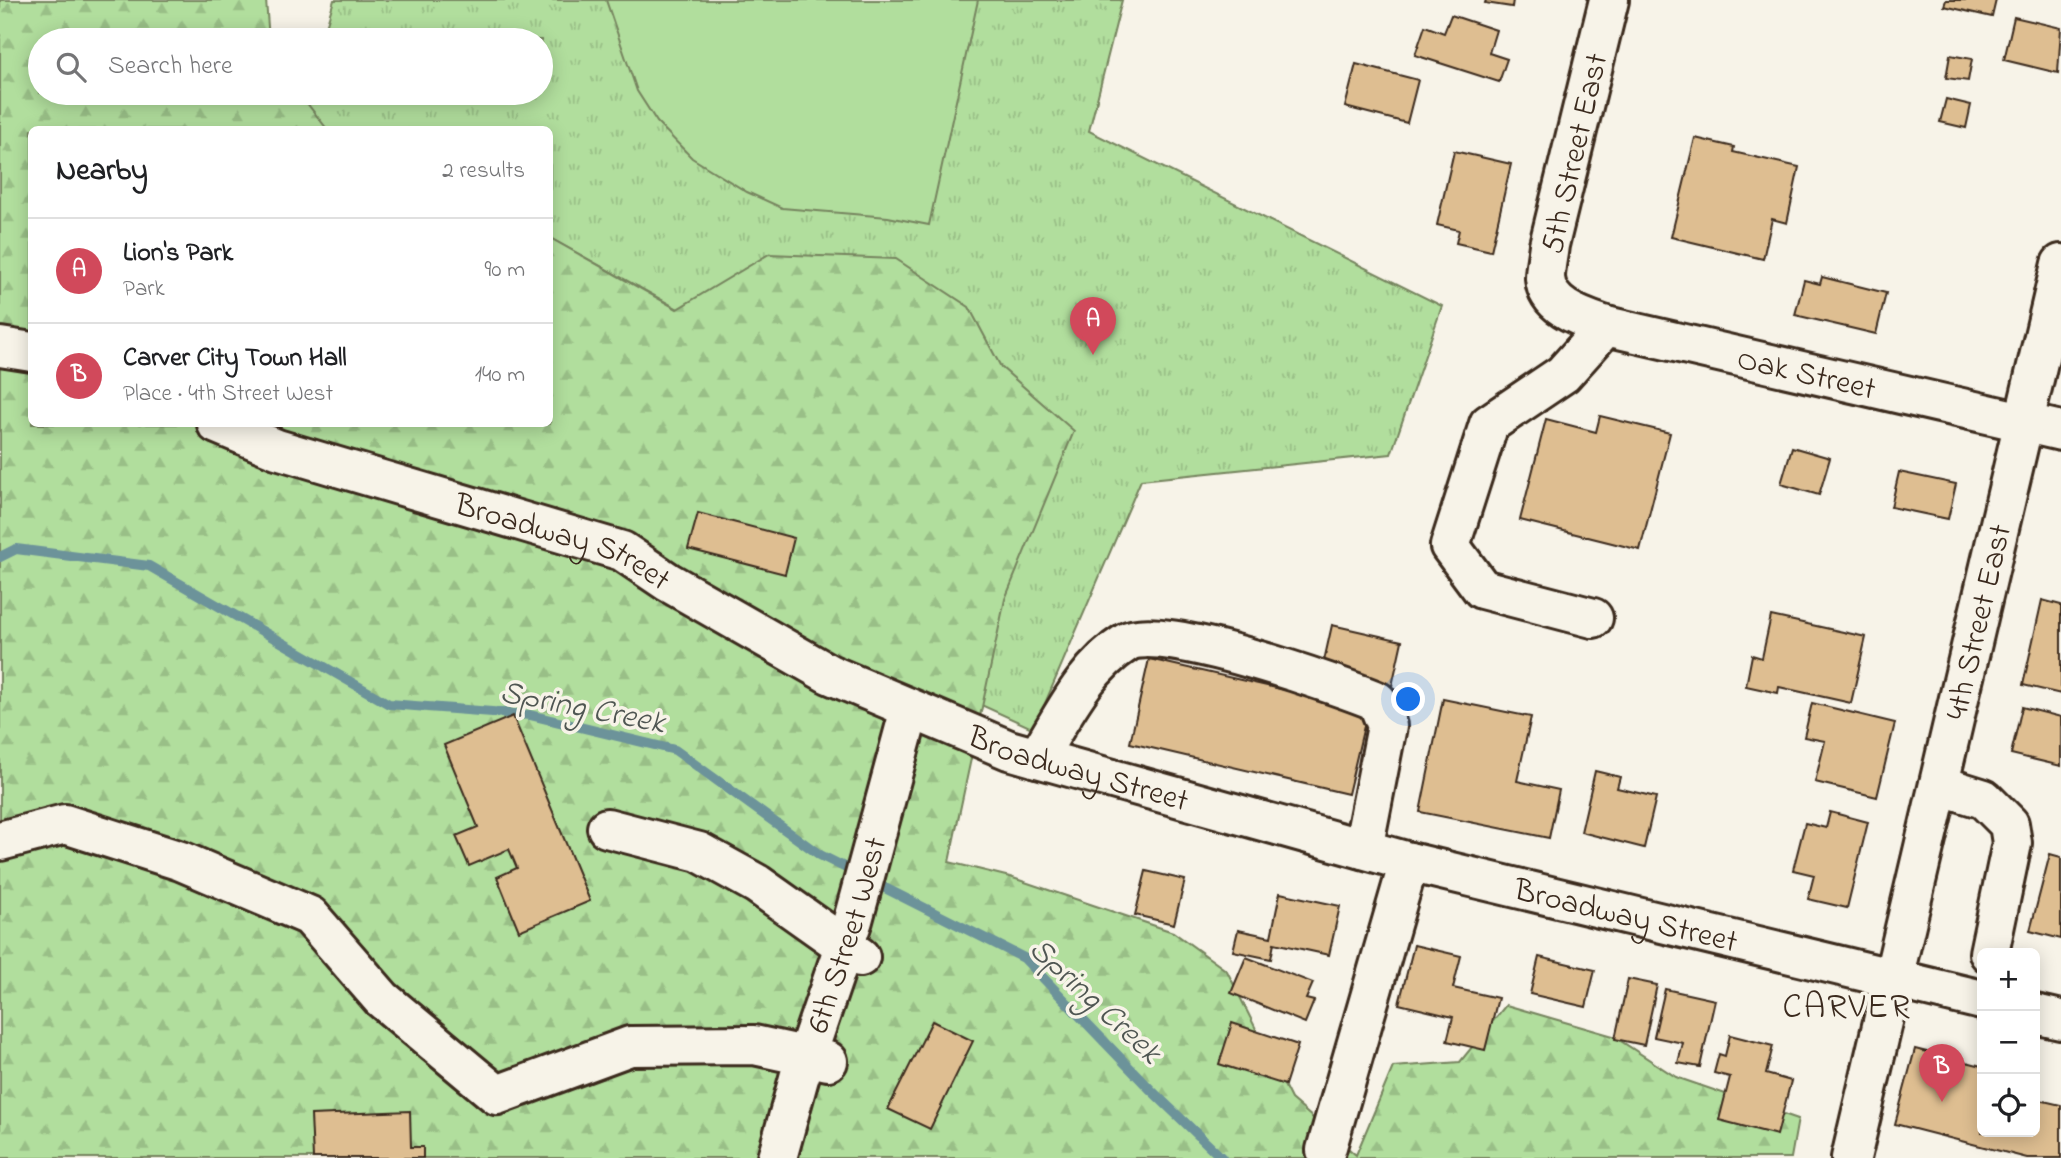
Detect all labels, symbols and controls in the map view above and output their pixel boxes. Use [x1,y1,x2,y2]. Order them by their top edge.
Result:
search box [28,28,553,105]
icon: search [52,48,90,86]
text: Search here [108,48,233,86]
street label: 5th Street East [1530,49,1622,259]
text: Nearby [56,150,148,194]
text: 2 results [442,155,525,188]
text: Lion's Park [123,235,233,273]
text: A [72,254,86,287]
text: 90 m [485,254,525,287]
text: Park [123,273,165,306]
pin: A [1070,297,1116,355]
street label: Oak Street [1732,337,1880,415]
text: Carver City Town Hall [123,340,347,378]
text: B [71,359,87,392]
text: 140 m [475,359,525,392]
text: Place · 4th Street West [123,378,333,411]
street label: Broadway Street [448,483,679,604]
street label: 4th Street East [1935,520,2026,725]
water label: Spring Creek [495,669,670,750]
your location [1391,682,1425,716]
street label: Broadway Street [959,715,1194,826]
street label: 6th Street West [796,832,901,1040]
street label: Broadway Street [1508,868,1742,967]
water label: Spring Creek [1016,927,1173,1078]
map controls [1977,948,2040,1137]
button: + [1977,948,2040,1011]
district label: CARVER [1782,983,1912,1034]
button: − [1977,1011,2040,1074]
pin: B [1919,1044,1965,1102]
button: locate [1977,1074,2040,1137]

